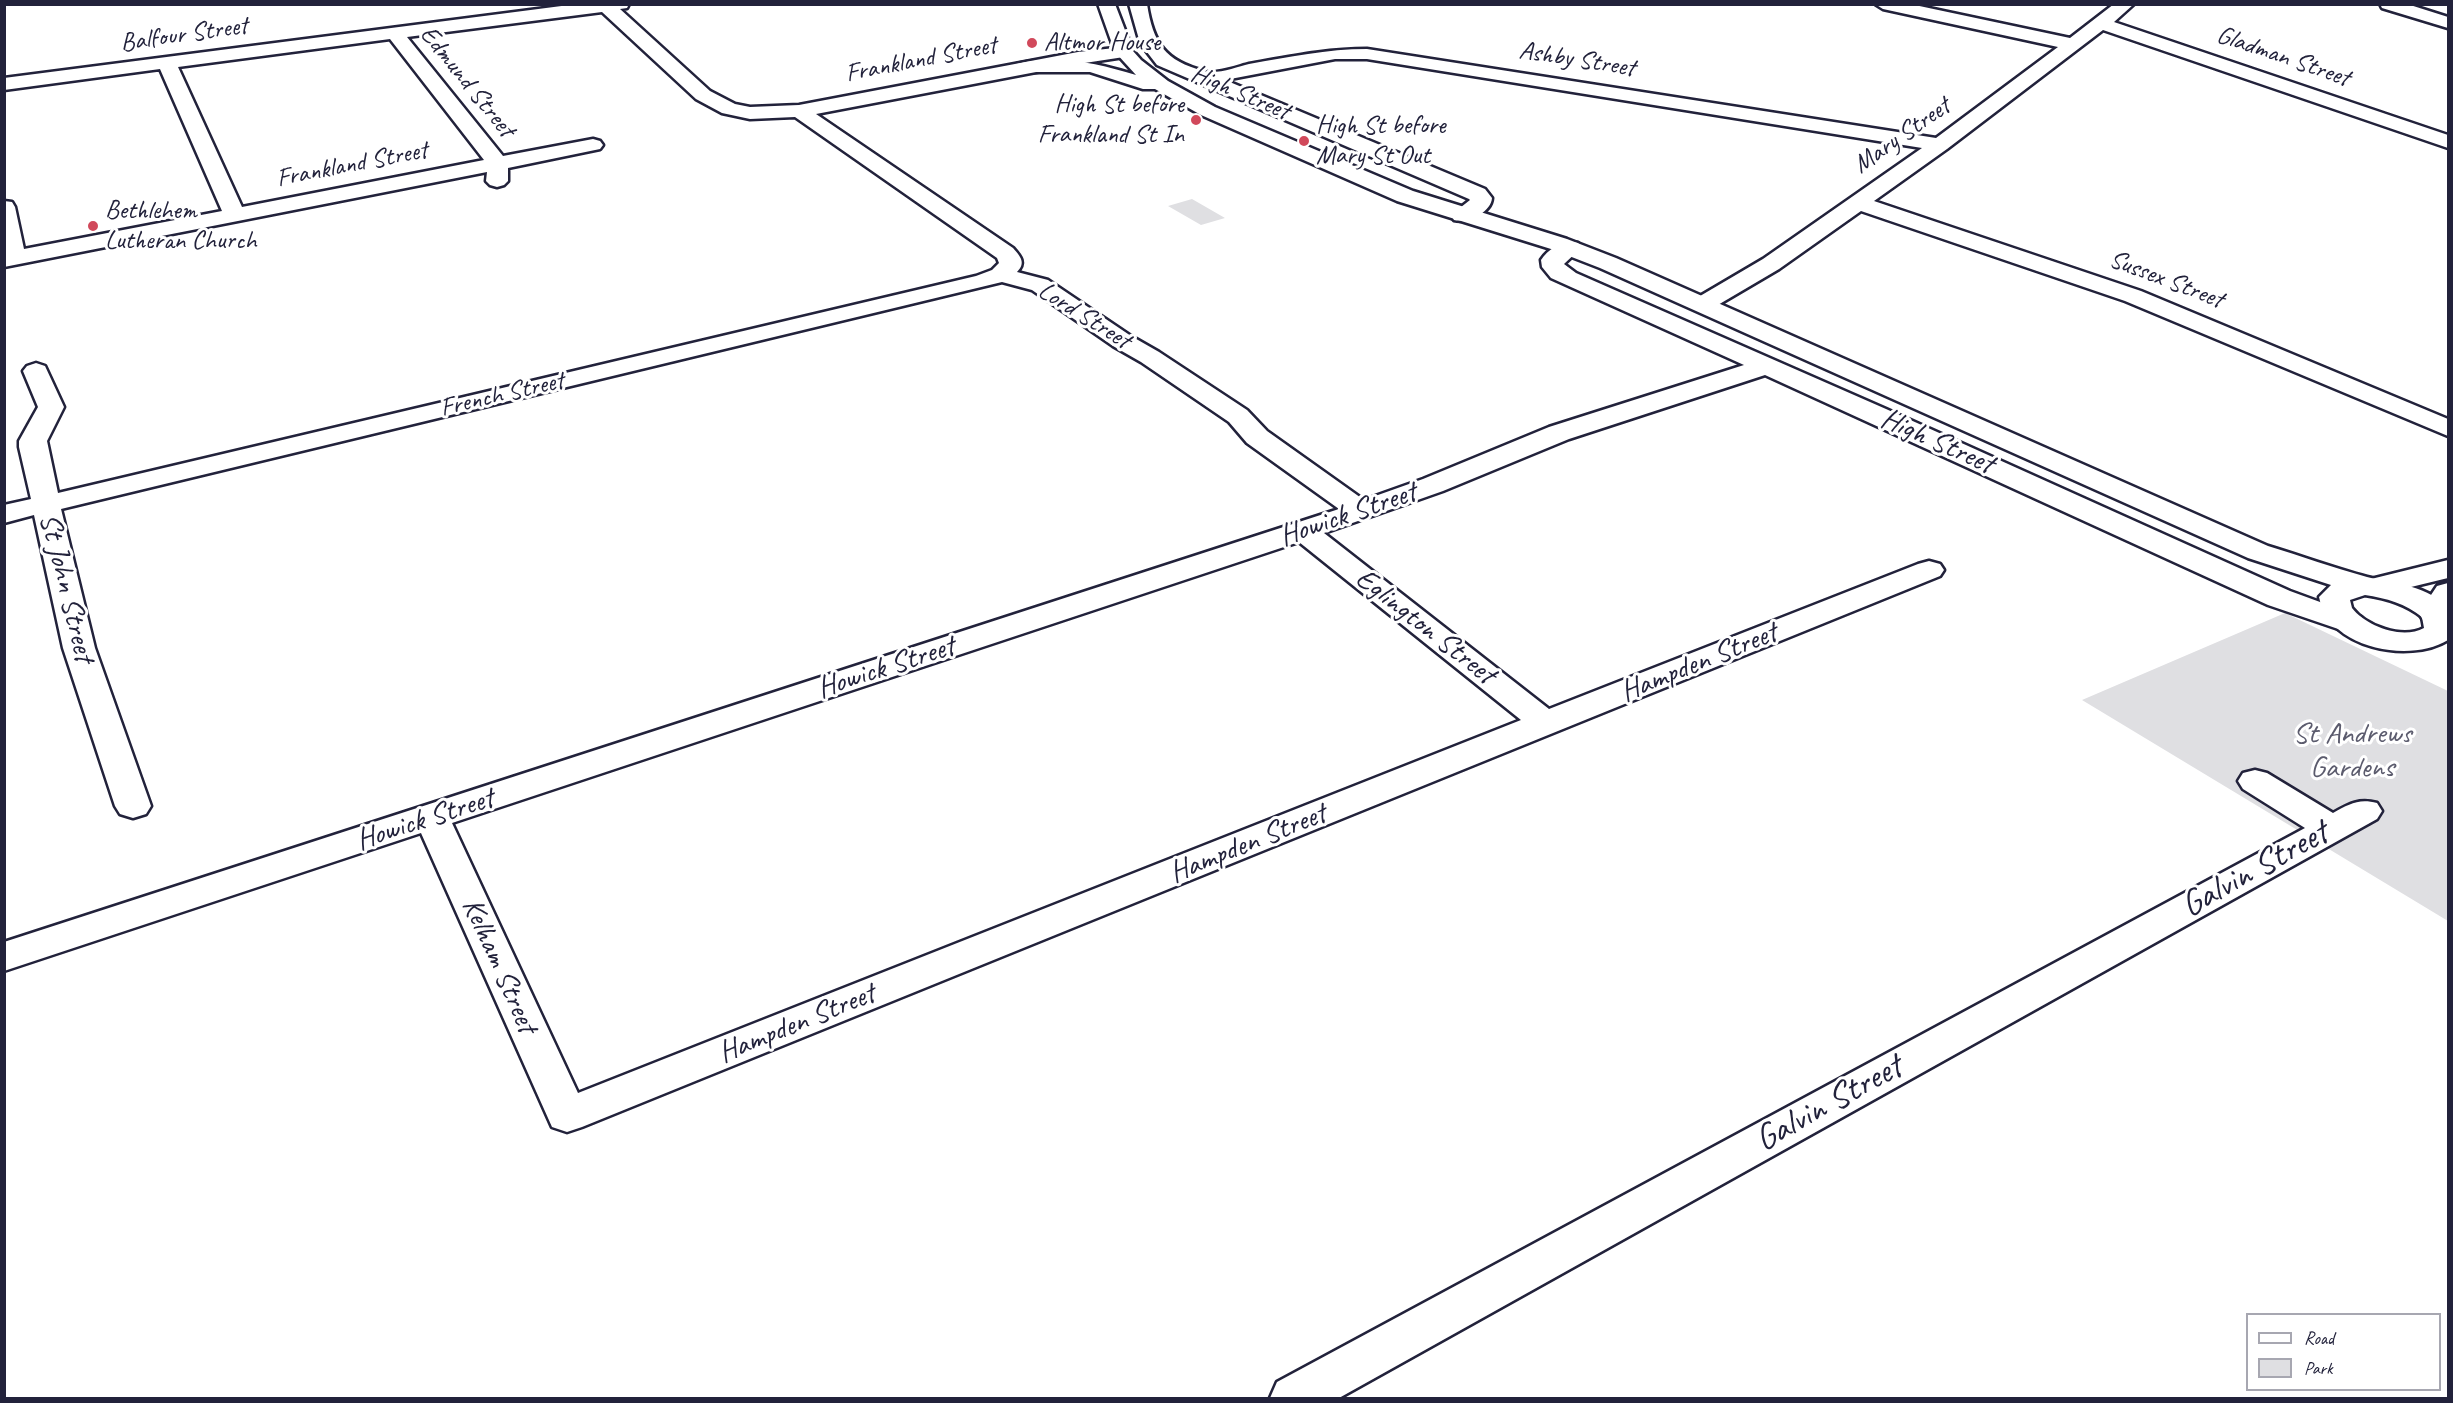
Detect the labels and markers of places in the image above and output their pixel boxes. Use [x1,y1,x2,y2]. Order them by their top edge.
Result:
place label: Altmor House [1044,27,1160,59]
marker: Altmor House [1025,36,1039,50]
place label: High St before Frankland St In [1038,89,1184,150]
place label: High St before Mary St Out [1316,110,1445,172]
marker: High St before Frankland St In [1189,113,1203,127]
marker: High St before Mary St Out [1297,134,1311,148]
place label: Bethlehem Lutheran Church [105,195,257,256]
marker: Bethlehem Lutheran Church [86,219,100,233]

